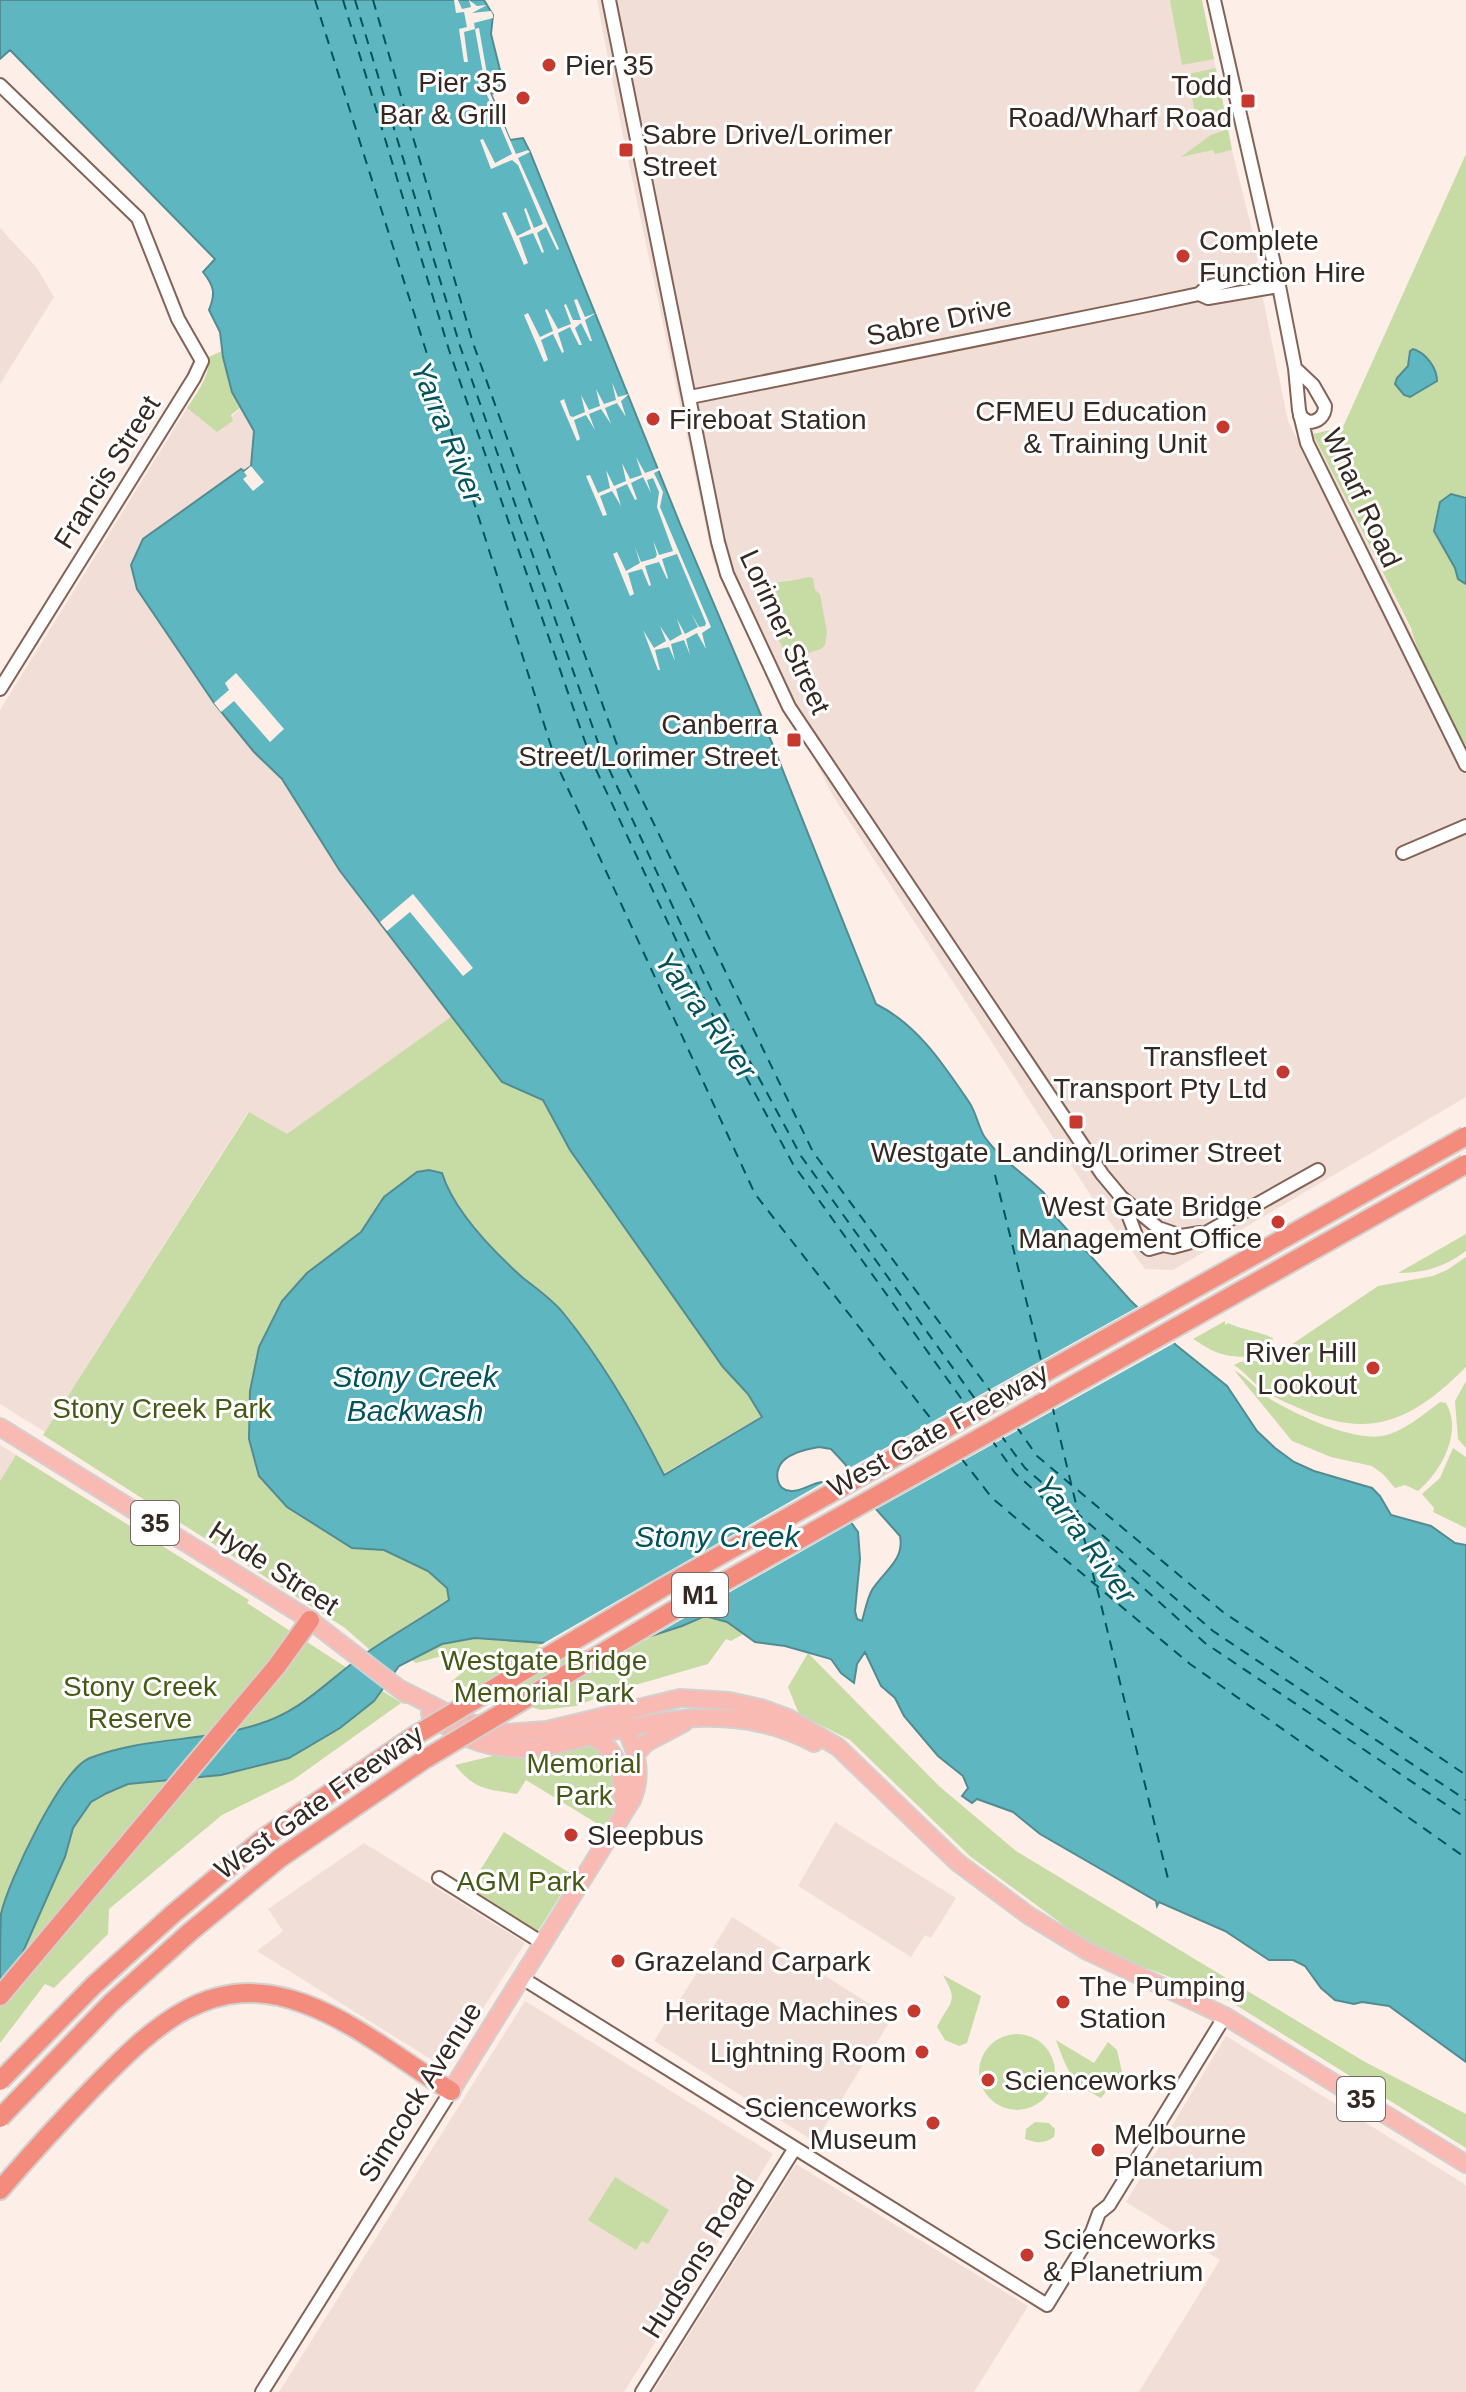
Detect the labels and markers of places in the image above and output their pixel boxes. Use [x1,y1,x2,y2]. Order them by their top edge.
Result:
place label: Pier 35 [565,50,654,81]
marker: Pier 35 [540,56,558,74]
place label: Pier 35 Bar & Grill [379,67,507,130]
place label: Todd Road/Wharf Road [1008,70,1232,133]
marker: Pier 35 Bar & Grill [514,89,532,107]
marker: Todd Road/Wharf Road [1239,92,1257,110]
place label: Sabre Drive/Lorimer Street [642,119,893,182]
marker: Sabre Drive/Lorimer Street [617,141,635,159]
place label: Complete Function Hire [1199,225,1366,288]
marker: Complete Function Hire [1174,247,1192,265]
place label: CFMEU Education & Training Unit [975,396,1207,459]
place label: Fireboat Station [669,404,867,435]
marker: Fireboat Station [644,410,662,428]
marker: CFMEU Education & Training Unit [1214,418,1232,436]
place label: Canberra Street/Lorimer Street [518,709,778,772]
marker: Canberra Street/Lorimer Street [785,731,803,749]
place label: Transfleet Transport Pty Ltd [1053,1041,1267,1104]
marker: Transfleet Transport Pty Ltd [1274,1063,1292,1081]
marker: Westgate Landing/Lorimer Street [1067,1113,1085,1131]
place label: Westgate Landing/Lorimer Street [871,1137,1281,1168]
place label: West Gate Bridge Management Office [1018,1191,1262,1254]
marker: West Gate Bridge Management Office [1269,1213,1287,1231]
place label: River Hill Lookout [1245,1337,1357,1400]
marker: River Hill Lookout [1364,1359,1382,1377]
place label: Sleepbus [587,1820,704,1851]
marker: Sleepbus [562,1826,580,1844]
place label: Grazeland Carpark [634,1946,872,1977]
marker: Grazeland Carpark [609,1952,627,1970]
place label: The Pumping Station [1079,1971,1246,2034]
marker: The Pumping Station [1054,1993,1072,2011]
place label: Heritage Machines [665,1996,898,2027]
marker: Heritage Machines [905,2002,923,2020]
place label: Lightning Room [710,2037,906,2068]
marker: Lightning Room [913,2043,931,2061]
place label: Scienceworks [1004,2065,1177,2096]
marker: Scienceworks [979,2071,997,2089]
place label: Scienceworks Museum [744,2092,917,2155]
marker: Scienceworks Museum [924,2114,942,2132]
place label: Melbourne Planetarium [1114,2119,1263,2182]
marker: Melbourne Planetarium [1089,2141,1107,2159]
place label: Scienceworks & Planetrium [1043,2224,1216,2287]
marker: Scienceworks & Planetrium [1018,2246,1036,2264]

